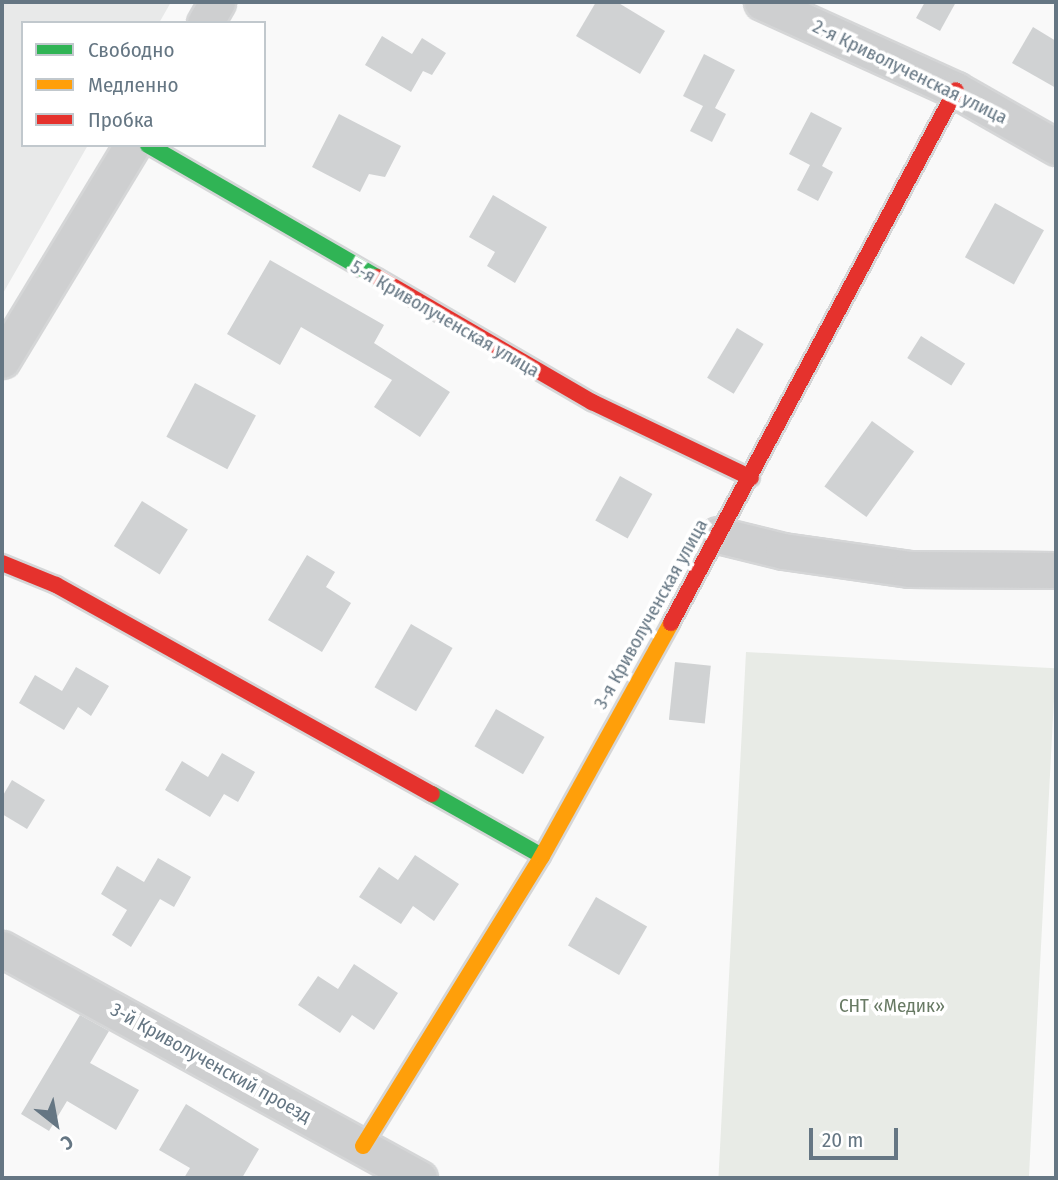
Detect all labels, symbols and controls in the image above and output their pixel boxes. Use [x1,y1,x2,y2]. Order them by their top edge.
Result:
street label: 2-я Криволученская улица [809,15,1011,129]
legend [21,21,266,147]
text: Свободно [88,37,174,63]
text: Медленно [88,72,178,98]
text: Пробка [88,107,154,133]
street label: 5-я Криволученская улица [347,256,543,382]
street label: 3-я Криволученская улица [589,515,713,713]
park label: СНТ «Медик» [839,995,945,1017]
street label: 3-й Криволученский проезд [107,998,315,1128]
north arrow [21,1089,91,1159]
scale bar [813,1114,902,1158]
text: 20 m [822,1127,863,1153]
text: С [57,1130,77,1155]

